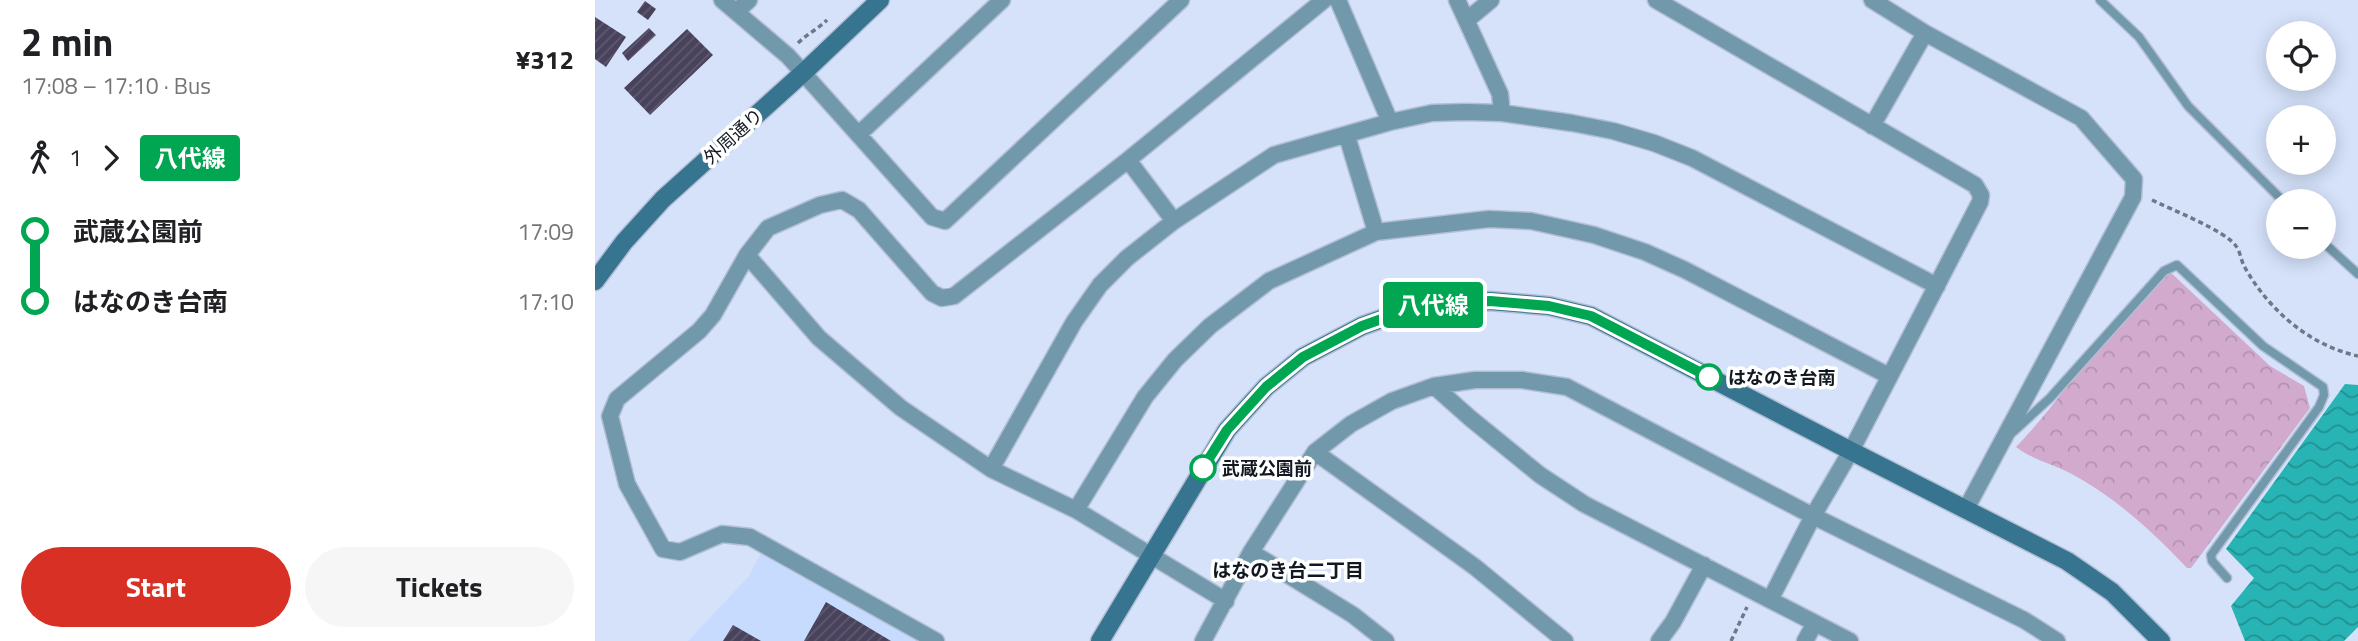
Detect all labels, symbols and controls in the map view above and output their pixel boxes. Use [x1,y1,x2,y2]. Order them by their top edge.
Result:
text: 2 min [21,13,113,71]
map controls [2266,21,2336,259]
button: locate [2266,21,2336,91]
text: ¥312 [516,40,574,79]
text: 17:08 – 17:10 · Bus [21,68,211,103]
street label: 外周通り [697,102,769,170]
button: + [2266,105,2336,175]
icon: walk [21,139,59,177]
icon: forward [92,139,130,177]
text: 1 [69,140,82,175]
text: 八代線 [154,140,226,176]
button: − [2266,189,2336,259]
text: 武蔵公園前 [73,212,203,251]
text: 17:09 [517,214,574,249]
text: はなのき台南 [73,282,228,321]
line badge: 八代線 [1393,282,1473,328]
text: 17:10 [517,284,574,319]
text: 八代線 [1397,287,1469,323]
marker: はなのき台南 [1696,364,1722,390]
place label: はなのき台南 [1728,364,1835,391]
marker: 武蔵公園前 [1190,455,1216,481]
place label: 武蔵公園前 [1222,455,1312,482]
button: Start [21,547,291,627]
button: Tickets [305,547,574,627]
district label: はなのき台二丁目 [1212,555,1364,584]

